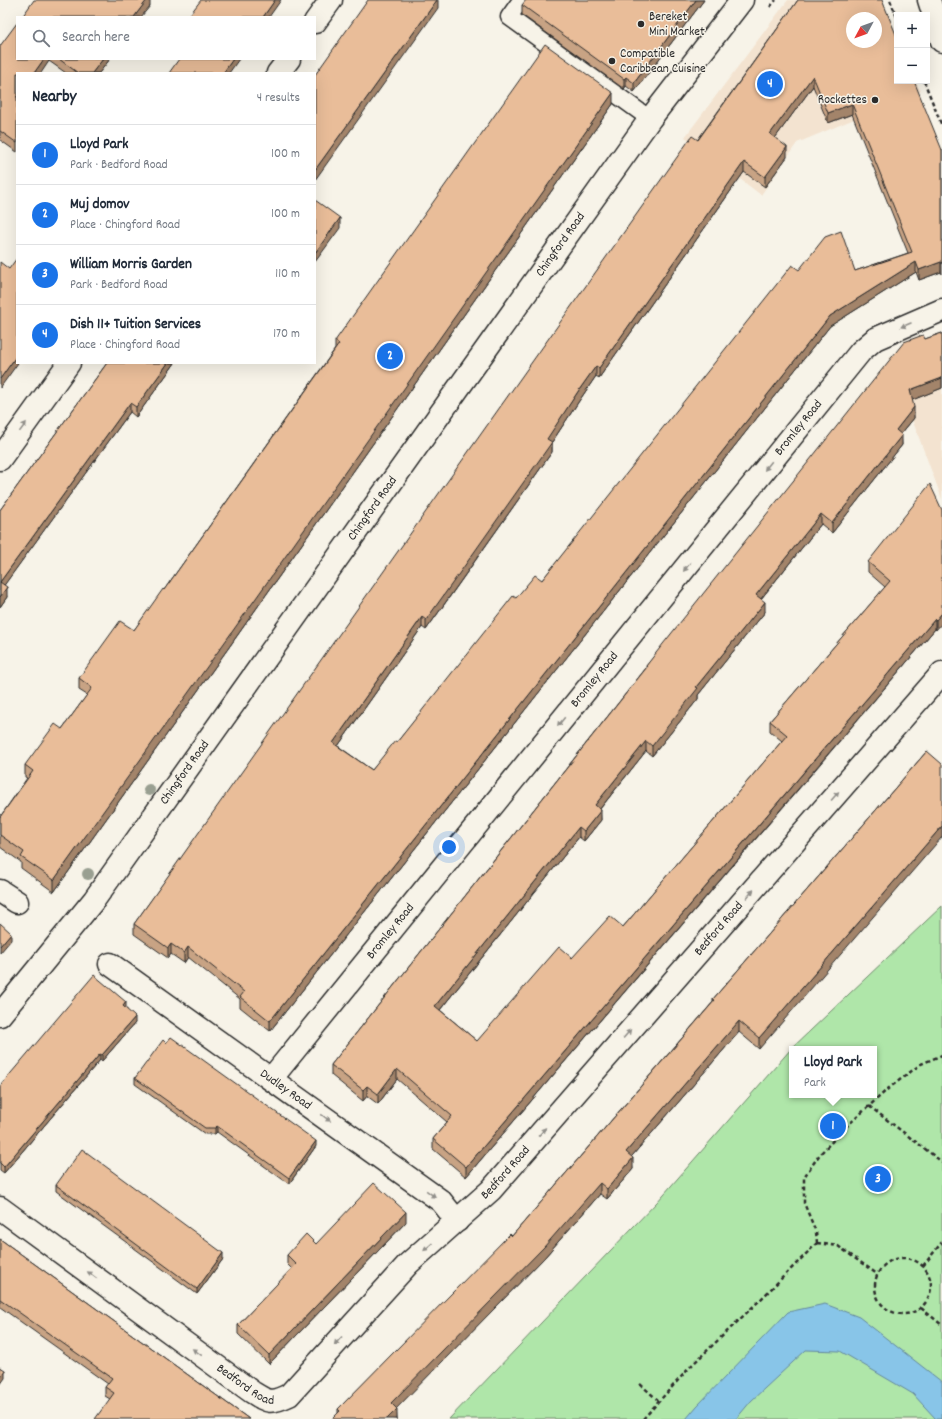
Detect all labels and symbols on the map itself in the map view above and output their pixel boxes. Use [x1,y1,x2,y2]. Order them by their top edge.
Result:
place label: Bereket Mini Market [649,8,705,42]
north arrow [846,12,882,48]
marker: Bereket Mini Market [636,19,646,29]
place label: Compatible Caribbean Cuisine [620,45,706,79]
marker: Compatible Caribbean Cuisine [607,56,617,66]
pin: 4 [757,69,783,99]
place label: Rockettes [818,91,867,110]
marker: Rockettes [870,95,880,105]
street label: Chingford Road [531,209,590,281]
one-way arrow [900,323,912,329]
pin: 2 [377,341,403,371]
street label: Bromley Road [770,396,827,460]
one-way arrow [19,422,27,433]
one-way arrow [764,460,773,471]
street label: Chingford Road [343,472,402,545]
one-way arrow [682,561,691,572]
street label: Bromley Road [566,648,623,712]
one-way arrow [556,717,565,728]
street label: Chingford Road [155,736,214,809]
one-way arrow [830,791,839,800]
your location [439,837,459,857]
one-way arrow [745,888,754,899]
street label: Bedford Road [690,897,748,960]
street label: Bromley Road [362,899,419,963]
one-way arrow [623,1029,632,1039]
street label: Dudley Road [256,1065,316,1115]
pin: 1 [820,1111,846,1141]
one-way arrow [320,1114,331,1122]
one-way arrow [537,1127,547,1137]
street label: Bedford Road [477,1142,535,1204]
pin: 3 [865,1164,891,1194]
one-way arrow [426,1190,436,1198]
one-way arrow [423,1242,433,1251]
one-way arrow [86,1271,97,1279]
one-way arrow [334,1335,343,1346]
one-way arrow [191,1347,202,1356]
street label: Bedford Road [212,1359,274,1410]

